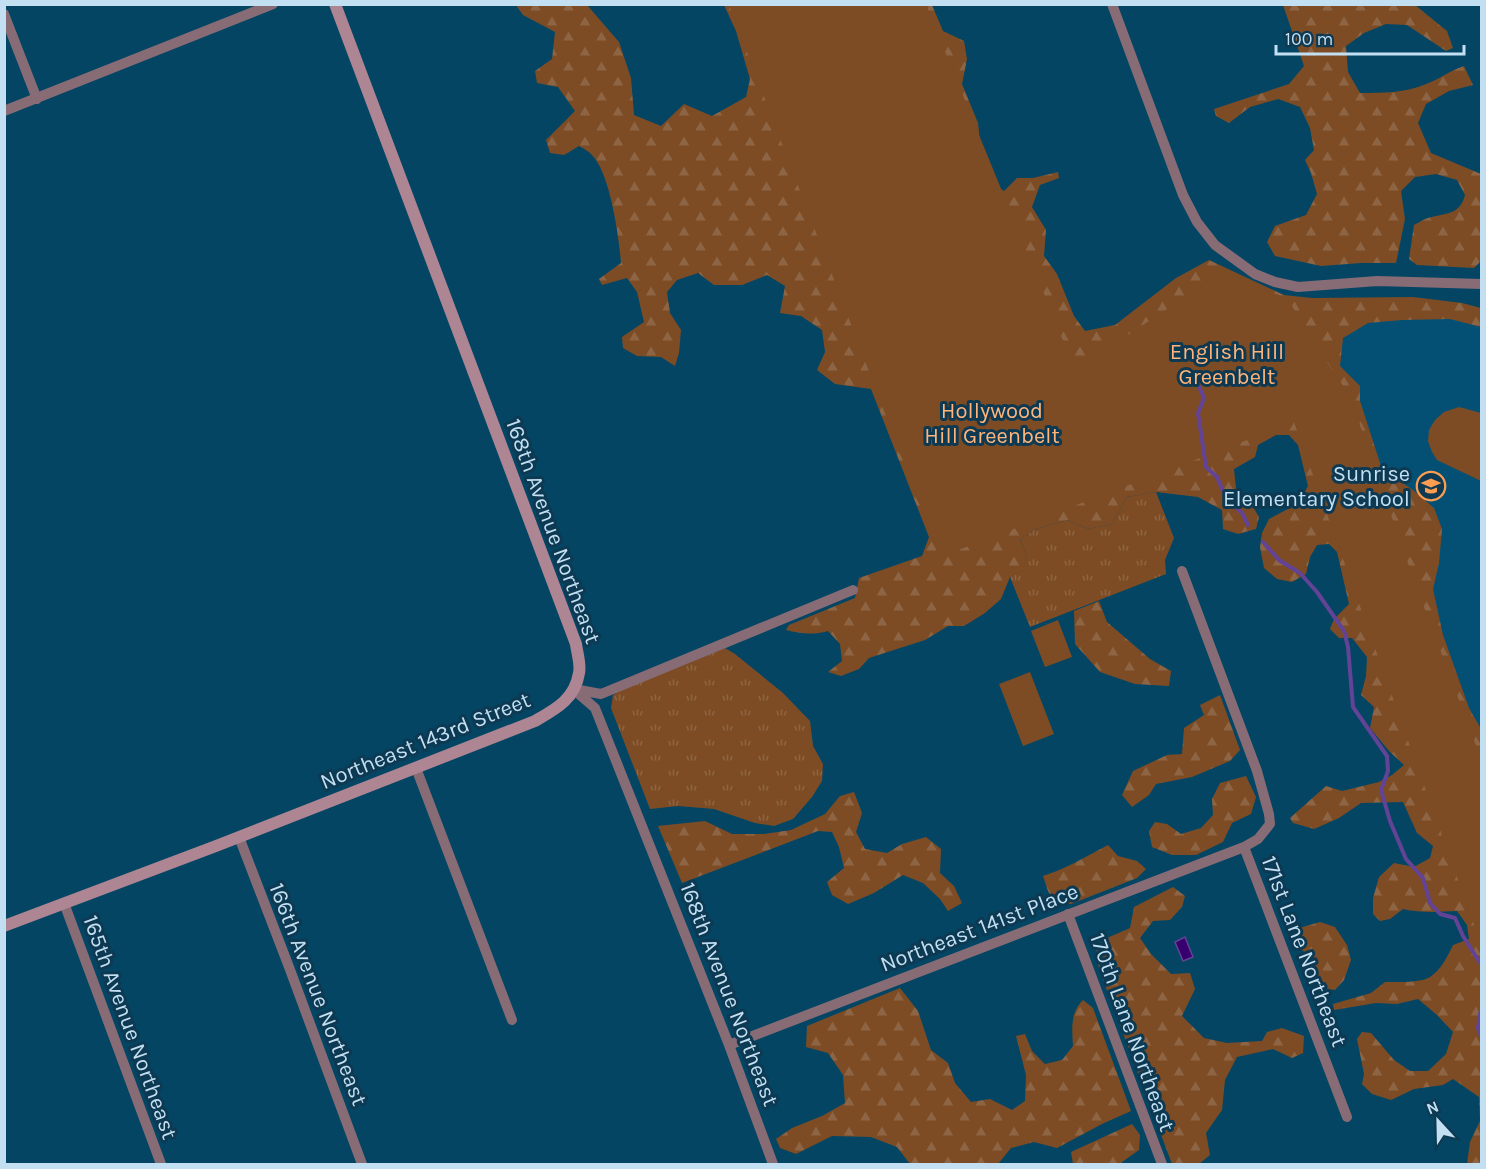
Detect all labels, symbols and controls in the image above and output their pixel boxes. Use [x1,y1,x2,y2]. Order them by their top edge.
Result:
scale bar [1276,18,1464,56]
text: 100 m [1285,28,1333,50]
park label: English Hill Greenbelt [1170,339,1284,390]
park label: Hollywood Hill Greenbelt [924,398,1060,449]
street label: 168th Avenue Northeast [500,415,606,647]
place label: Sunrise Elementary School [1223,461,1410,512]
school or university icon: Sunrise Elementary School [1415,470,1447,502]
street label: Northeast 143rd Street [317,687,534,795]
street label: 171st Lane Northeast [1256,852,1352,1050]
street label: Northeast 141st Place [877,878,1082,978]
street label: 166th Avenue Northeast [264,879,373,1110]
street label: 168th Avenue Northeast [674,879,784,1110]
street label: 165th Avenue Northeast [77,912,183,1143]
street label: 170th Lane Northeast [1084,929,1180,1135]
north arrow [1408,1091,1468,1151]
text: N [1424,1097,1441,1119]

